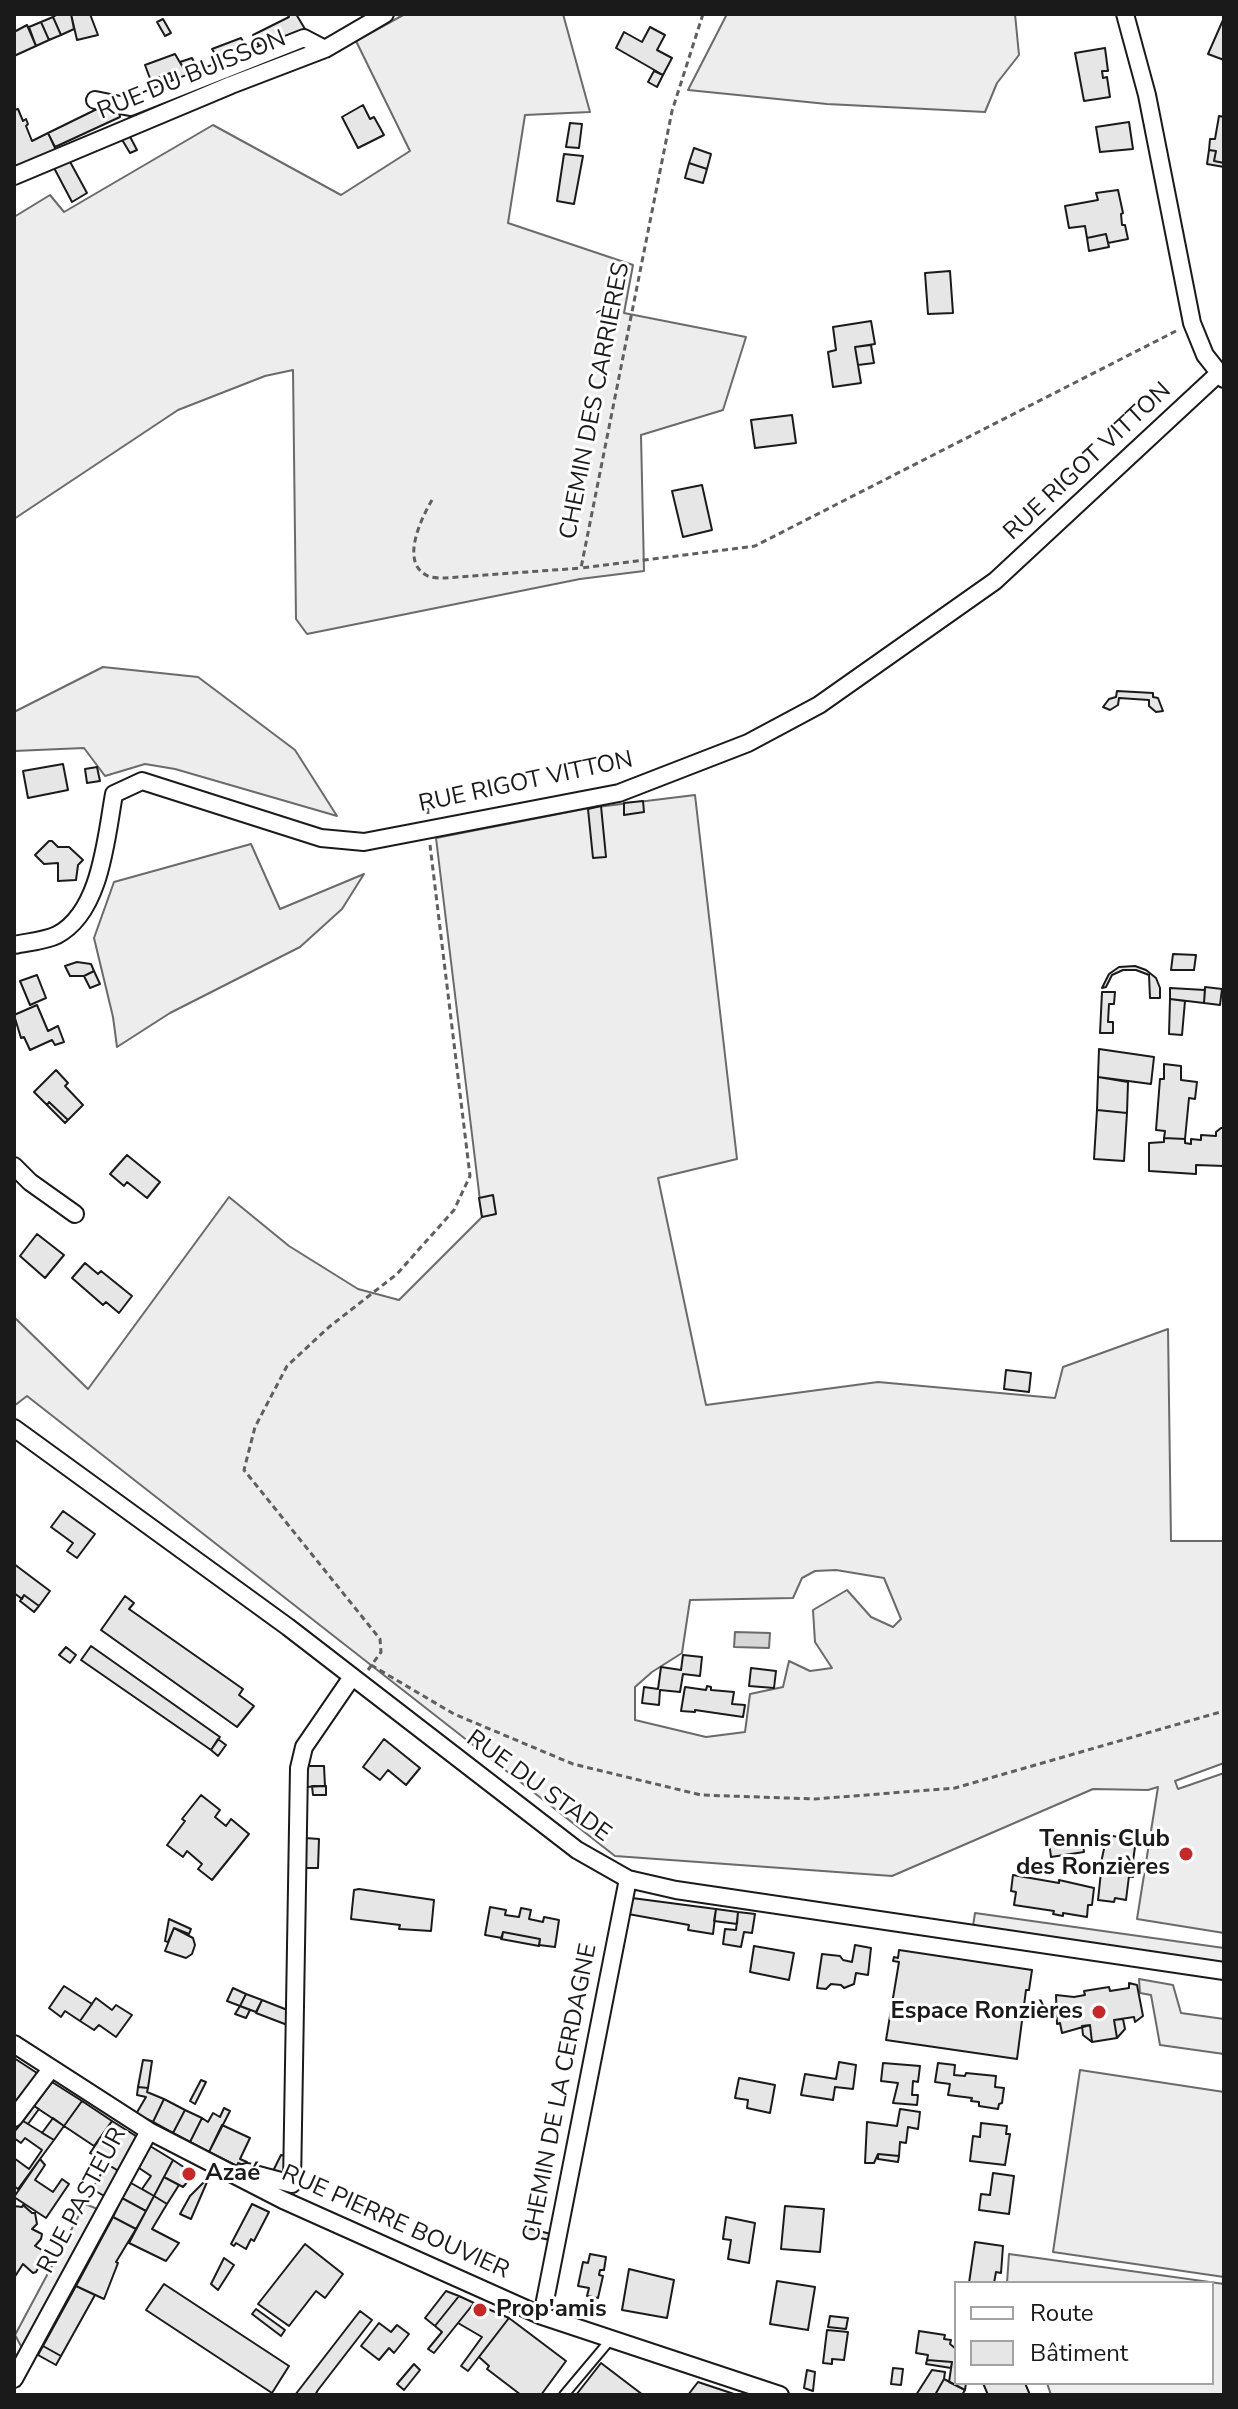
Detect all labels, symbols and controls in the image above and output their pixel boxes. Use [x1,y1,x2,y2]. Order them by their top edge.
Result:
street label: RUE DU BUISSON [94,25,290,127]
street label: CHEMIN DES CARRIÈRES [555,260,637,542]
street label: RUE RIGOT VITTON [998,377,1178,547]
street label: RUE RIGOT VITTON [416,746,636,820]
street label: RUE DU STADE [460,1725,616,1849]
place label: Tennis Club des Ronzières [1016,1826,1170,1882]
marker: Tennis Club des Ronzières [1177,1845,1195,1863]
street label: CHEMIN DE LA CERDAGNE [518,1941,604,2245]
place label: Espace Ronzières [891,1998,1083,2026]
marker: Espace Ronzières [1090,2003,1108,2021]
street label: RUE PASTEUR [33,2123,133,2279]
place label: Azaé [205,2160,260,2188]
street label: RUE PIERRE BOUVIER [277,2160,513,2286]
marker: Azaé [180,2165,198,2183]
legend [954,2281,1214,2385]
place label: Prop'amis [496,2296,607,2324]
text: Route [1030,2297,1094,2329]
marker: Prop'amis [471,2301,489,2319]
text: Bâtiment [1030,2337,1128,2369]

